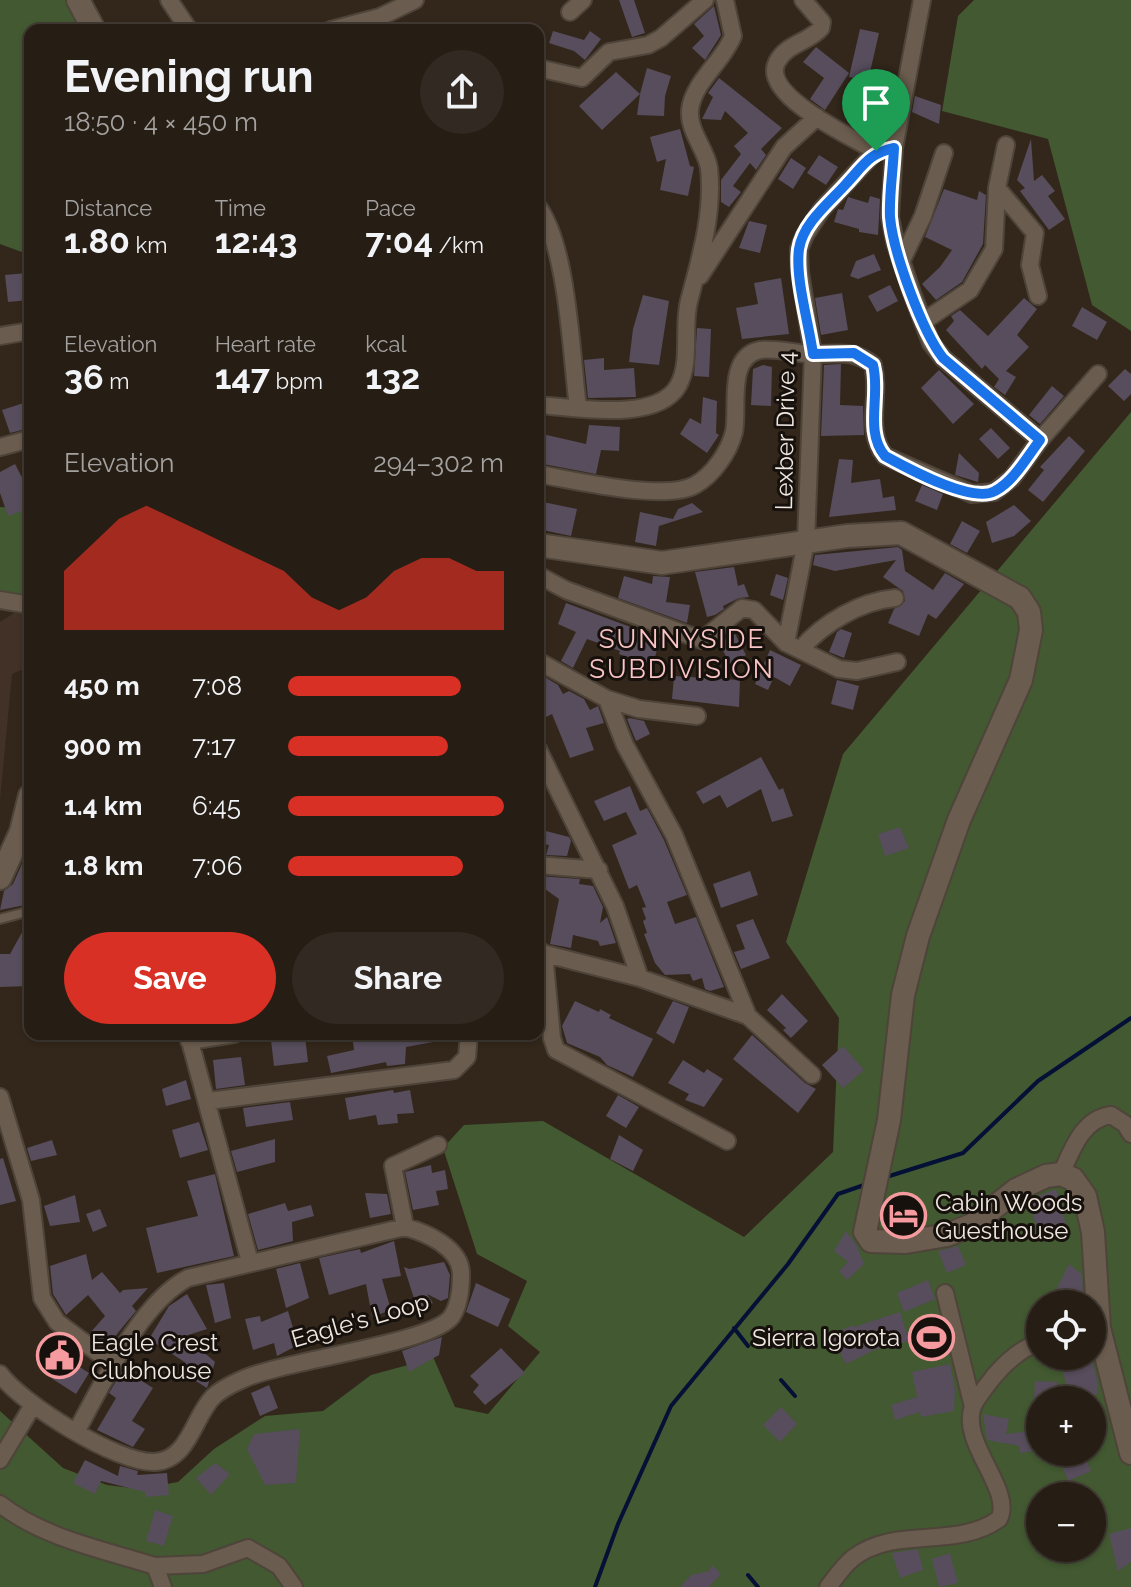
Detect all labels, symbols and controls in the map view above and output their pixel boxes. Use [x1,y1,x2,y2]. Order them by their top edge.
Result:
button: share [420,50,504,134]
text: Evening run [64,51,313,102]
pin [842,69,910,151]
icon: arrive [854,81,898,125]
text: 18:50 · 4 × 450 m [64,107,258,137]
text: Distance [64,195,152,221]
text: Time [215,195,266,221]
text: Pace [365,195,416,221]
text: 1.80 [64,221,130,261]
text: 12:43 [215,221,297,261]
text: 7:04 [365,221,433,261]
text: km [130,232,167,258]
text: /km [433,232,484,258]
text: Elevation [64,331,157,357]
text: Heart rate [215,331,316,357]
text: kcal [365,331,406,357]
street label: Lexber Drive 4 [769,351,801,511]
text: 36 [64,357,104,397]
text: 147 [215,357,270,397]
text: 132 [365,357,420,397]
text: m [104,368,129,394]
text: bpm [270,368,323,394]
text: Elevation [64,448,174,478]
text: 294–302 m [373,448,504,478]
district label: SUNNYSIDE SUBDIVISION [589,624,775,684]
text: 450 m [64,671,140,701]
text: 7:08 [192,671,242,701]
text: 900 m [64,731,142,761]
text: 7:17 [192,731,236,761]
text: 1.4 km [64,791,143,821]
text: 6:45 [192,791,241,821]
text: 1.8 km [64,851,143,881]
text: 7:06 [192,851,242,881]
button: Save [64,932,276,1024]
button: Share [292,932,504,1024]
place label: Cabin Woods Guesthouse [935,1188,1082,1245]
hotel icon: Cabin Woods Guesthouse [880,1192,928,1240]
street label: Eagle's Loop [288,1286,432,1354]
map controls [1026,1290,1106,1562]
button: locate [1026,1290,1106,1370]
sports icon: Sierra Igorota [907,1313,955,1361]
place label: Sierra Igorota [752,1323,900,1352]
place label: Eagle Crest Clubhouse [91,1328,218,1385]
public building icon: Eagle Crest Clubhouse [36,1332,84,1380]
button: + [1026,1386,1106,1466]
button: − [1026,1482,1106,1562]

